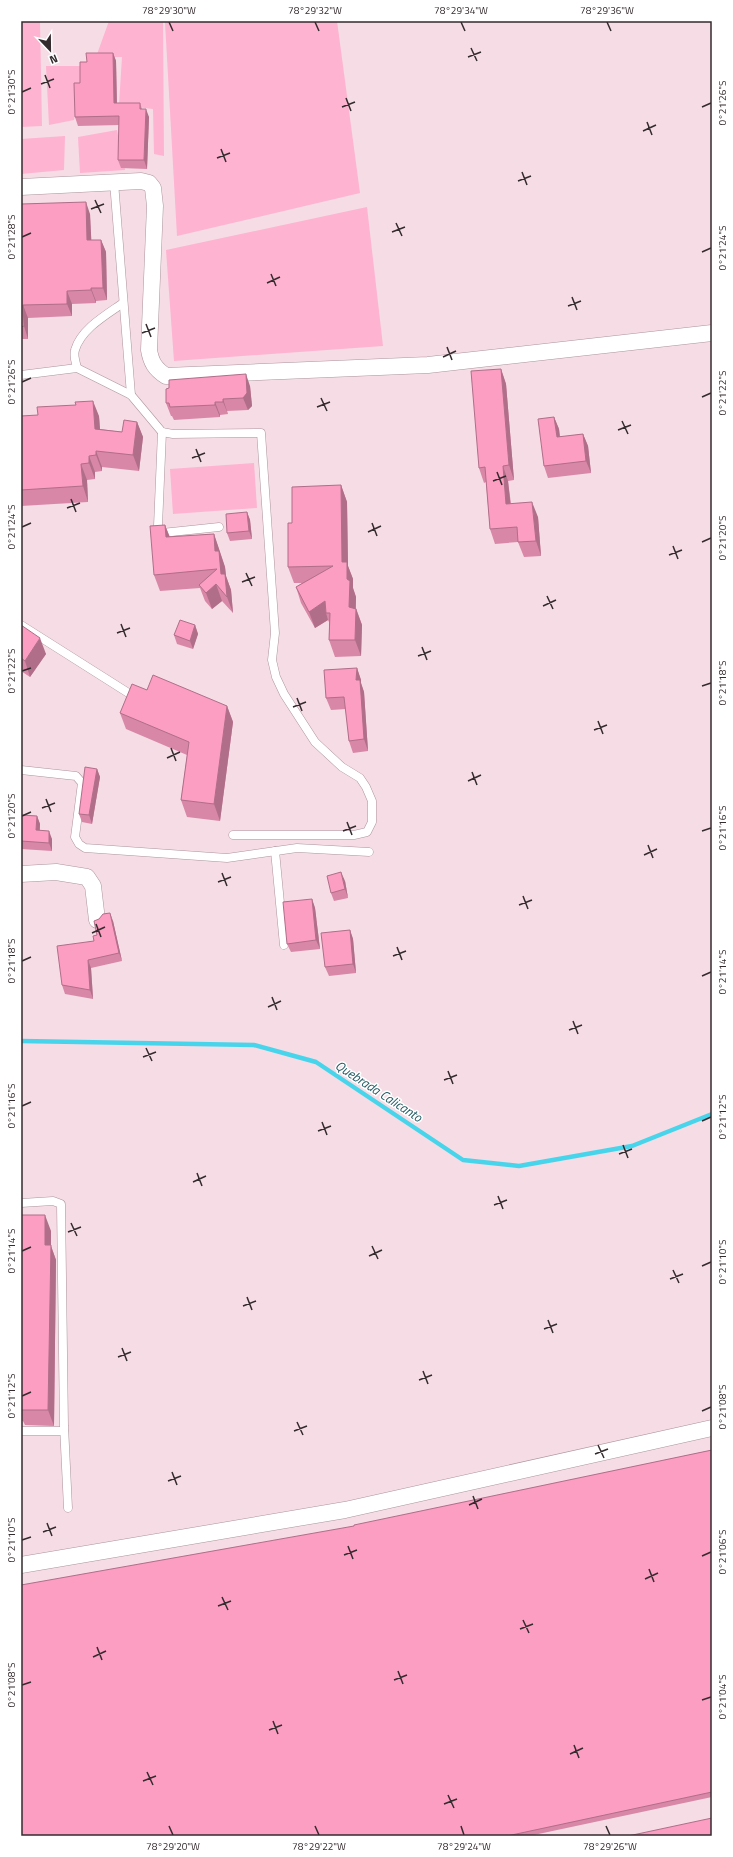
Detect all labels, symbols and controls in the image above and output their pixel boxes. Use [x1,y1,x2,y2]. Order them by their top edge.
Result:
text: 78°29'30"W [142,3,196,18]
text: 78°29'32"W [288,3,342,18]
text: 78°29'34"W [434,3,488,18]
text: 78°29'36"W [580,3,634,18]
north arrow [30,30,70,70]
text: N [47,50,60,68]
text: 0°21'30"S [4,70,19,114]
text: 0°21'26"S [715,81,730,125]
text: 0°21'28"S [4,215,19,259]
text: 0°21'24"S [715,226,730,270]
text: 0°21'26"S [4,360,19,404]
text: 0°21'22"S [715,371,730,415]
text: 0°21'24"S [4,505,19,549]
text: 0°21'20"S [715,516,730,560]
text: 0°21'22"S [4,649,19,693]
text: 0°21'18"S [715,661,730,705]
text: 0°21'20"S [4,794,19,838]
text: 0°21'16"S [715,806,730,850]
text: 0°21'18"S [4,939,19,983]
text: 0°21'14"S [715,950,730,994]
water label: Quebrada Calicanto [331,1055,427,1127]
text: 0°21'16"S [4,1084,19,1128]
text: 0°21'12"S [715,1095,730,1139]
text: 0°21'14"S [4,1229,19,1273]
text: 0°21'10"S [715,1240,730,1284]
text: 0°21'12"S [4,1374,19,1418]
text: 0°21'08"S [715,1385,730,1429]
text: 0°21'10"S [4,1518,19,1562]
text: 0°21'06"S [715,1530,730,1574]
text: 0°21'08"S [4,1663,19,1707]
text: 0°21'04"S [715,1675,730,1719]
text: 78°29'20"W [146,1839,200,1854]
text: 78°29'22"W [292,1839,346,1854]
text: 78°29'24"W [437,1839,491,1854]
text: 78°29'26"W [583,1839,637,1854]

